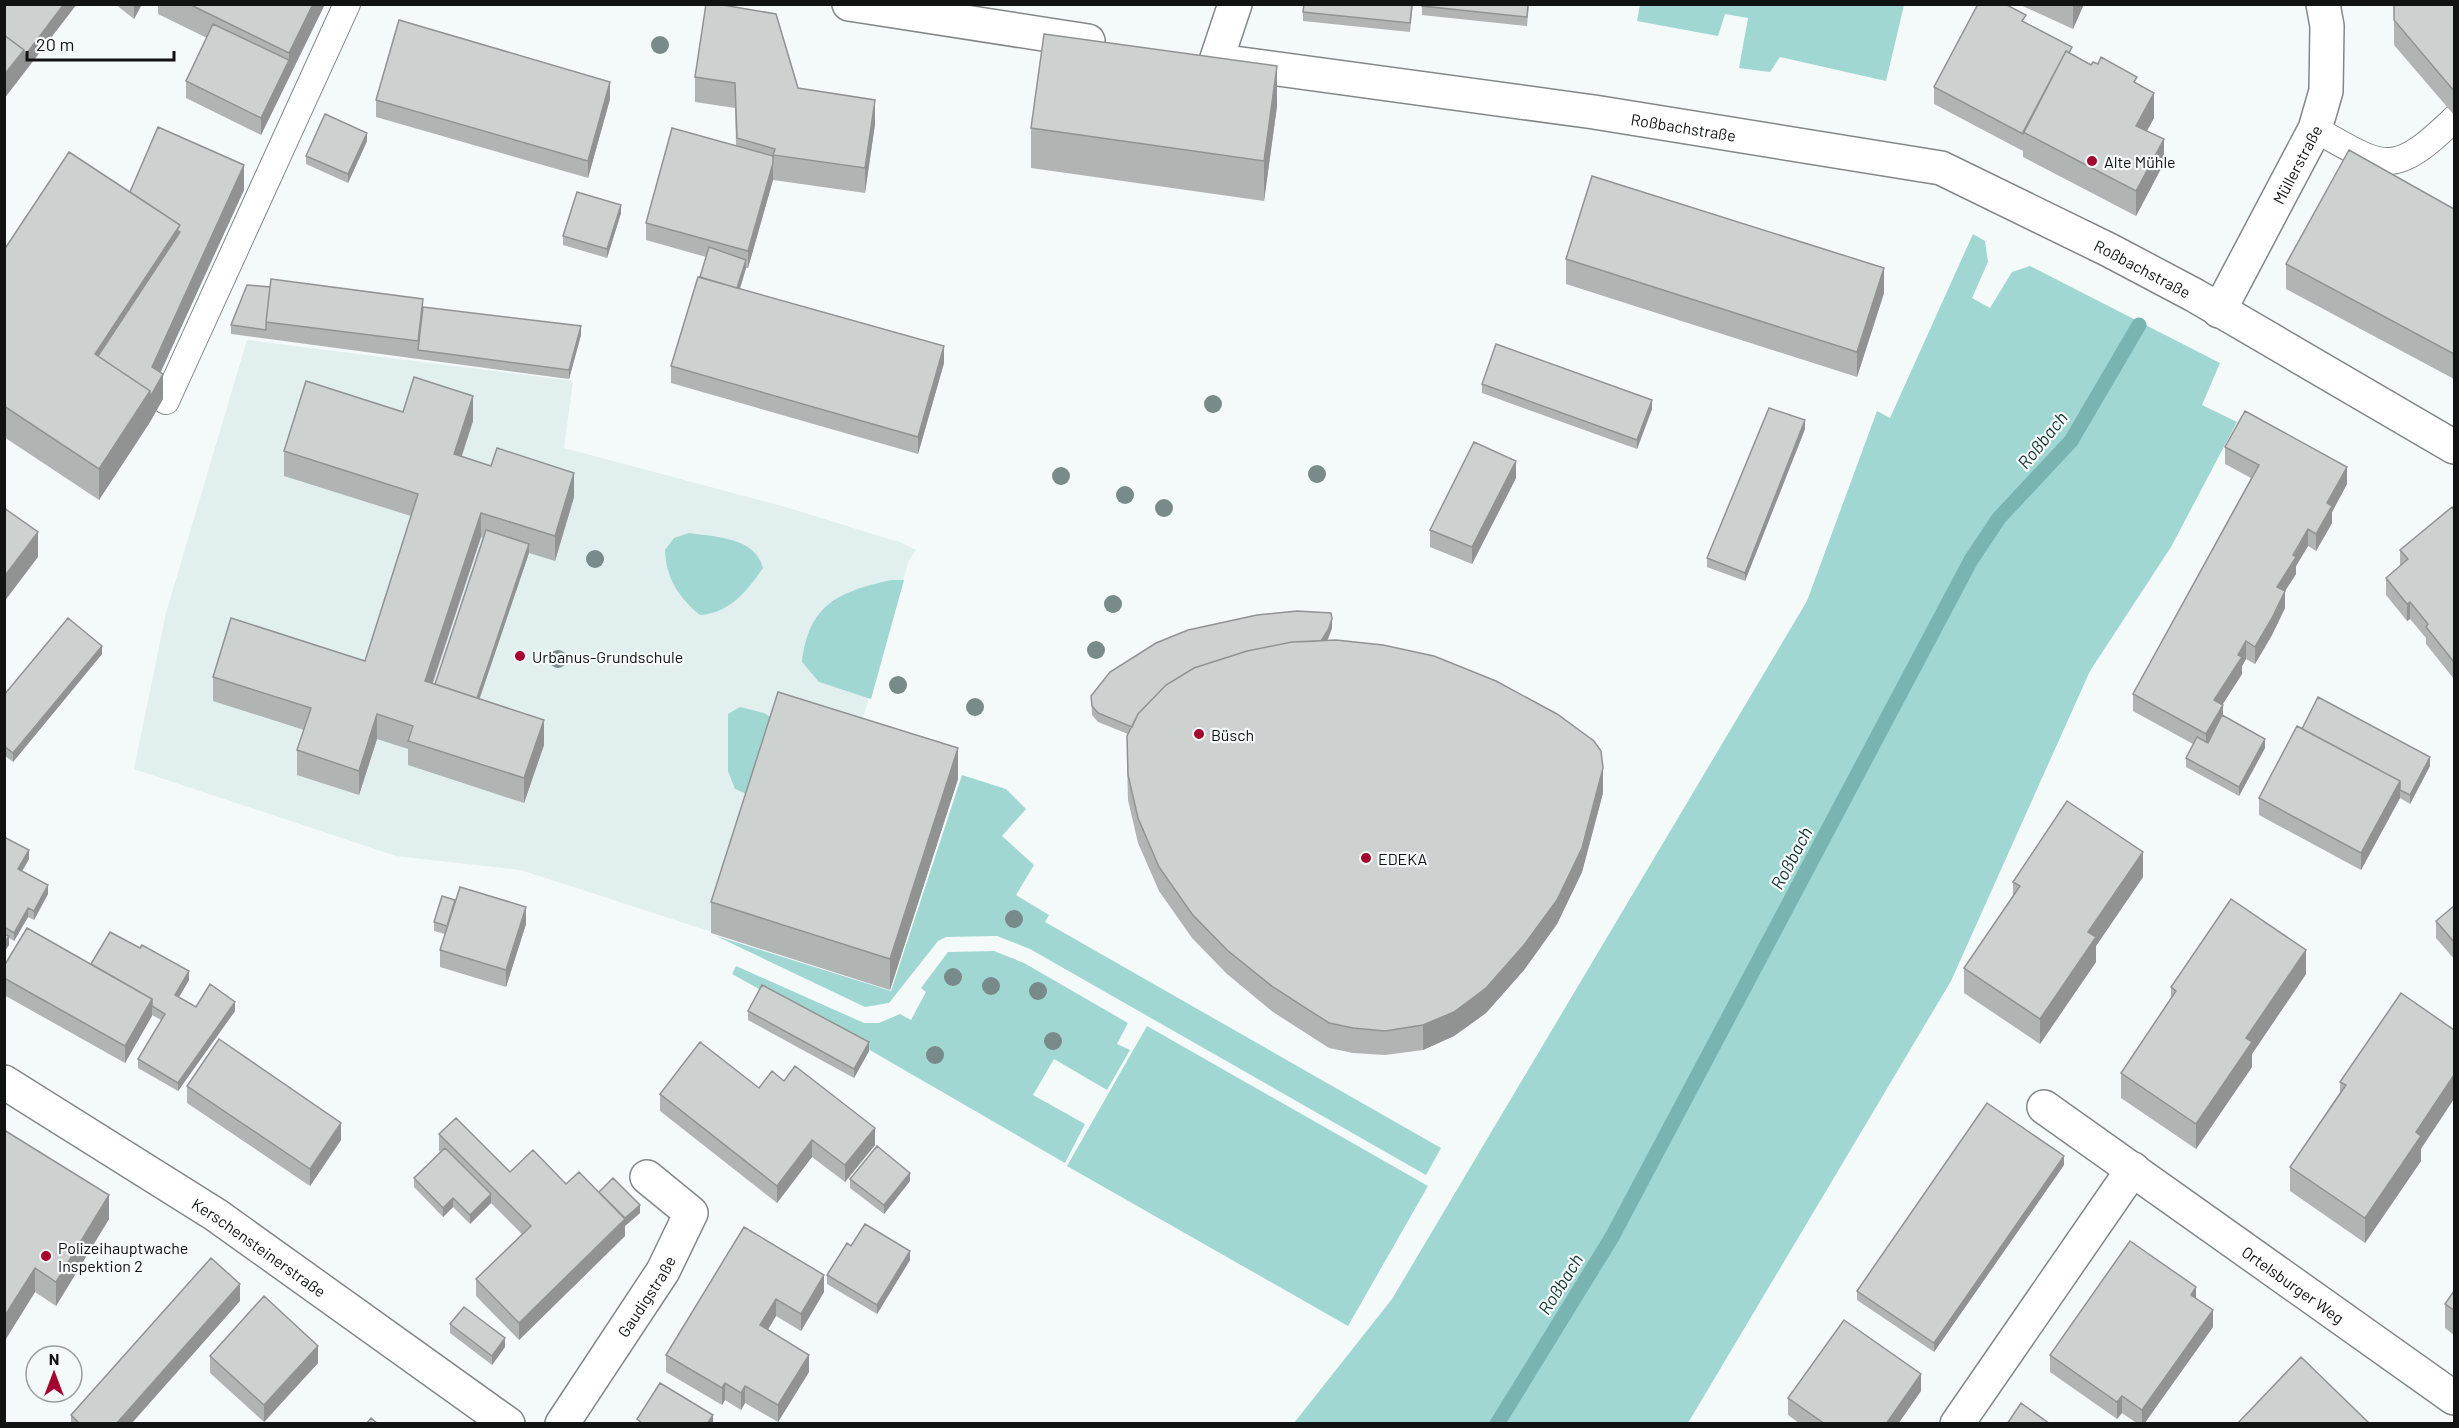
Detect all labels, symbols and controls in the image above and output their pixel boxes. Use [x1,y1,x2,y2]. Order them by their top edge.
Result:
scale bar [27,24,174,62]
text: 20 m [36,33,74,55]
street label: Roßbachstraße [1630,109,1737,144]
street label: Müllerstraße [2268,121,2325,207]
place label: Alte Mühle [2104,152,2176,171]
marker: Alte Mühle [2085,154,2099,168]
street label: Roßbachstraße [2091,235,2194,301]
water label: Roßbach [2012,407,2072,473]
place label: Urbanus-Grundschule [532,647,683,666]
marker: Urbanus-Grundschule [513,649,527,663]
place label: Büsch [1211,725,1254,744]
marker: Büsch [1192,727,1206,741]
water label: Roßbach [1765,823,1817,893]
place label: EDEKA [1378,849,1427,868]
marker: EDEKA [1359,851,1373,865]
street label: Kerschensteinerstraße [189,1193,330,1300]
place label: Polizeihauptwache Inspektion 2 [58,1238,188,1275]
street label: Ortelsburger Weg [2239,1241,2348,1327]
marker: Polizeihauptwache Inspektion 2 [39,1249,53,1263]
water label: Roßbach [1533,1250,1587,1318]
street label: Gaudigstraße [613,1252,679,1340]
north arrow [24,1344,84,1404]
text: N [49,1349,59,1368]

